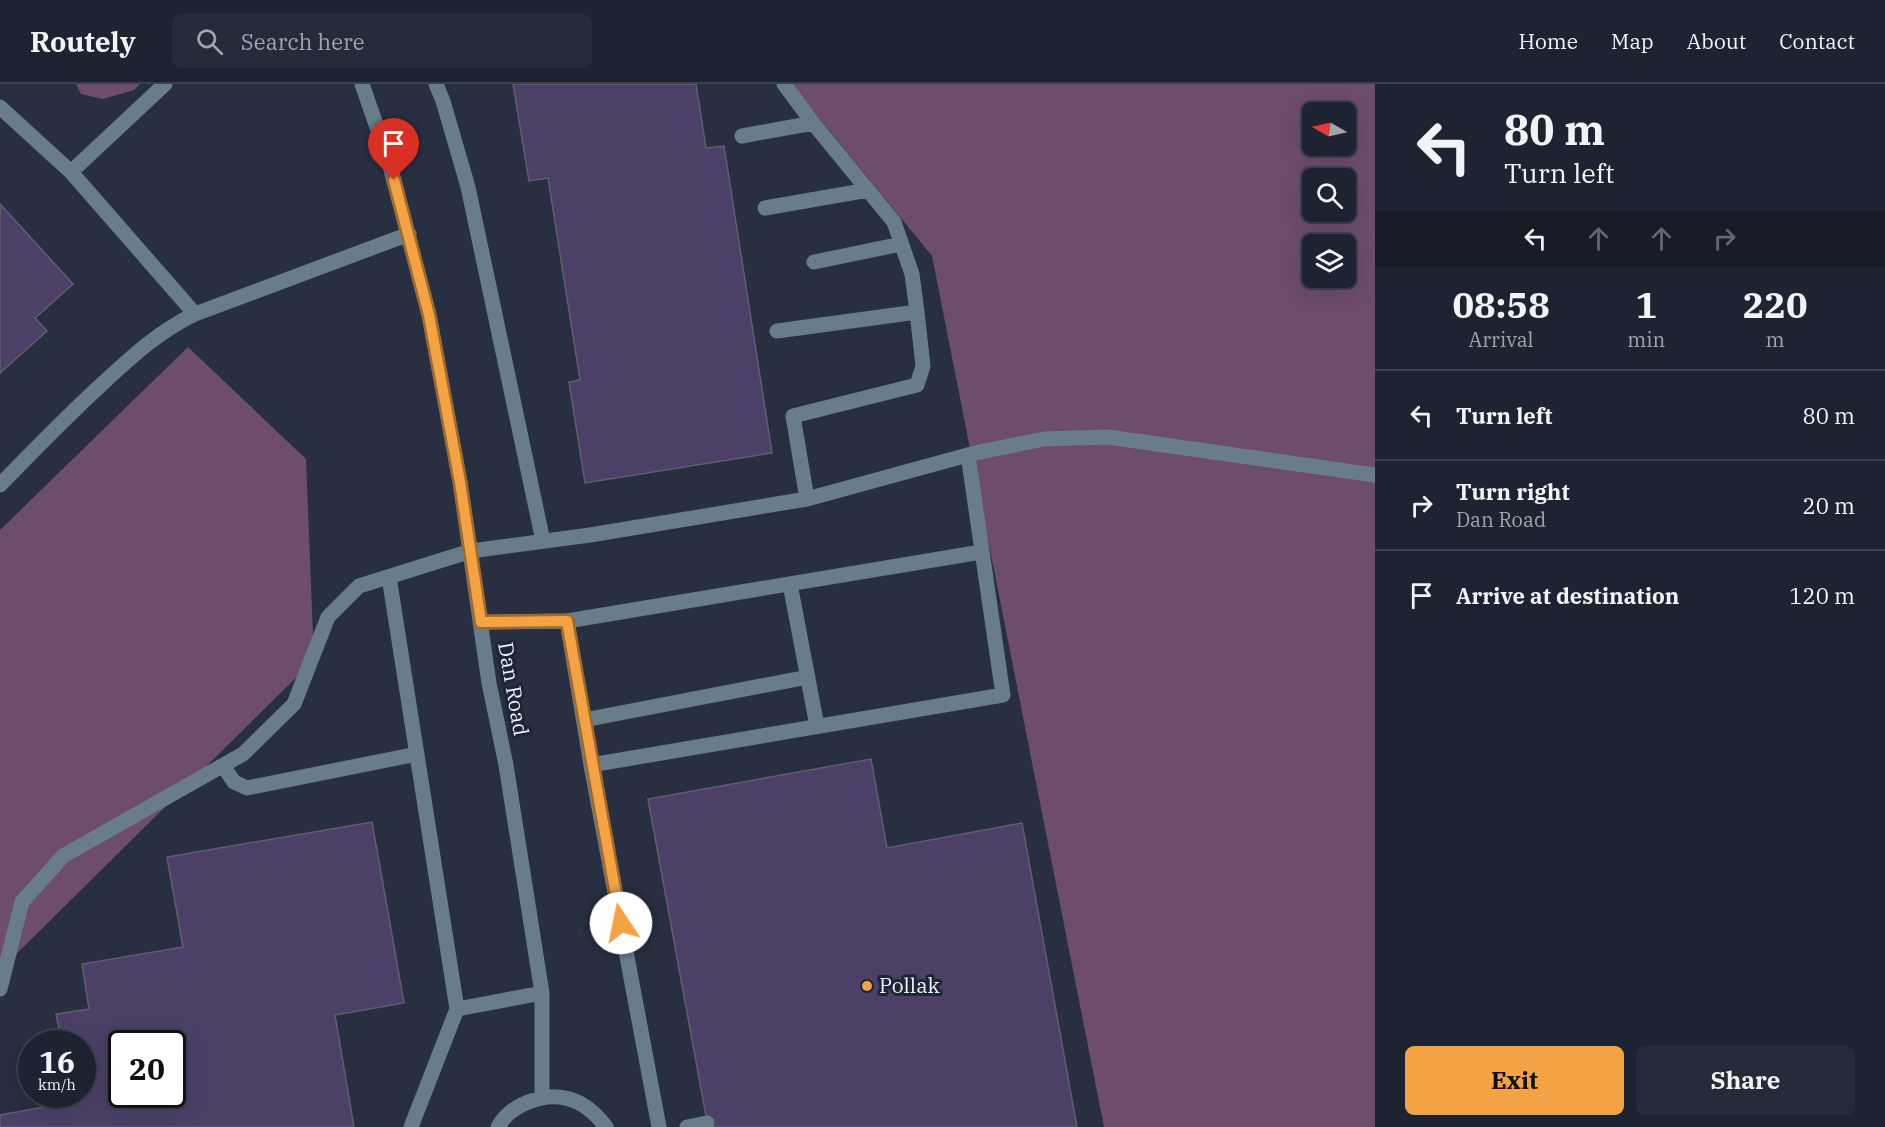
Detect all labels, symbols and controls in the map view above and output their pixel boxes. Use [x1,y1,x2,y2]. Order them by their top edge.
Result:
search box [172,14,592,68]
text: Routely [30,23,136,60]
icon: search [193,25,226,58]
text: Search here [241,27,365,56]
text: Home [1518,27,1578,55]
text: Map [1611,27,1654,55]
text: About [1687,27,1746,55]
text: Contact [1779,27,1855,55]
north arrow [1302,102,1356,156]
map controls [1302,102,1356,288]
text: 80 m [1504,102,1605,157]
icon: left [1405,108,1483,186]
pin [368,118,419,180]
icon: arrive [377,127,410,160]
text: Turn left [1504,155,1615,190]
button: search [1302,168,1356,222]
icon: left [1519,222,1552,255]
icon: ahead [1582,222,1615,255]
icon: ahead [1645,222,1678,255]
icon: right [1708,222,1741,255]
button: layers [1302,234,1356,288]
text: 08:58 [1452,281,1550,328]
text: 1 [1635,281,1657,328]
text: 220 [1743,281,1808,328]
text: Arrival [1469,326,1534,353]
text: min [1627,326,1665,353]
text: m [1766,326,1785,353]
icon: left [1405,399,1438,432]
text: Turn left [1456,401,1552,430]
text: 80 m [1803,401,1855,430]
text: Turn right [1456,477,1570,506]
icon: right [1405,489,1438,522]
text: 20 m [1803,491,1855,520]
text: Dan Road [1456,506,1546,533]
icon: arrive [1405,579,1438,612]
text: Arrive at destination [1456,581,1679,610]
text: 120 m [1789,581,1855,610]
street label: Dan Road [492,640,536,738]
position arrow [589,891,653,955]
place label: Pollak [879,971,941,999]
marker: Pollak [860,979,874,993]
speed limit sign: 20 [108,1030,186,1108]
text: 16 [39,1042,75,1081]
button: Exit [1405,1046,1624,1115]
button: Share [1636,1046,1855,1115]
text: km/h [38,1075,76,1094]

